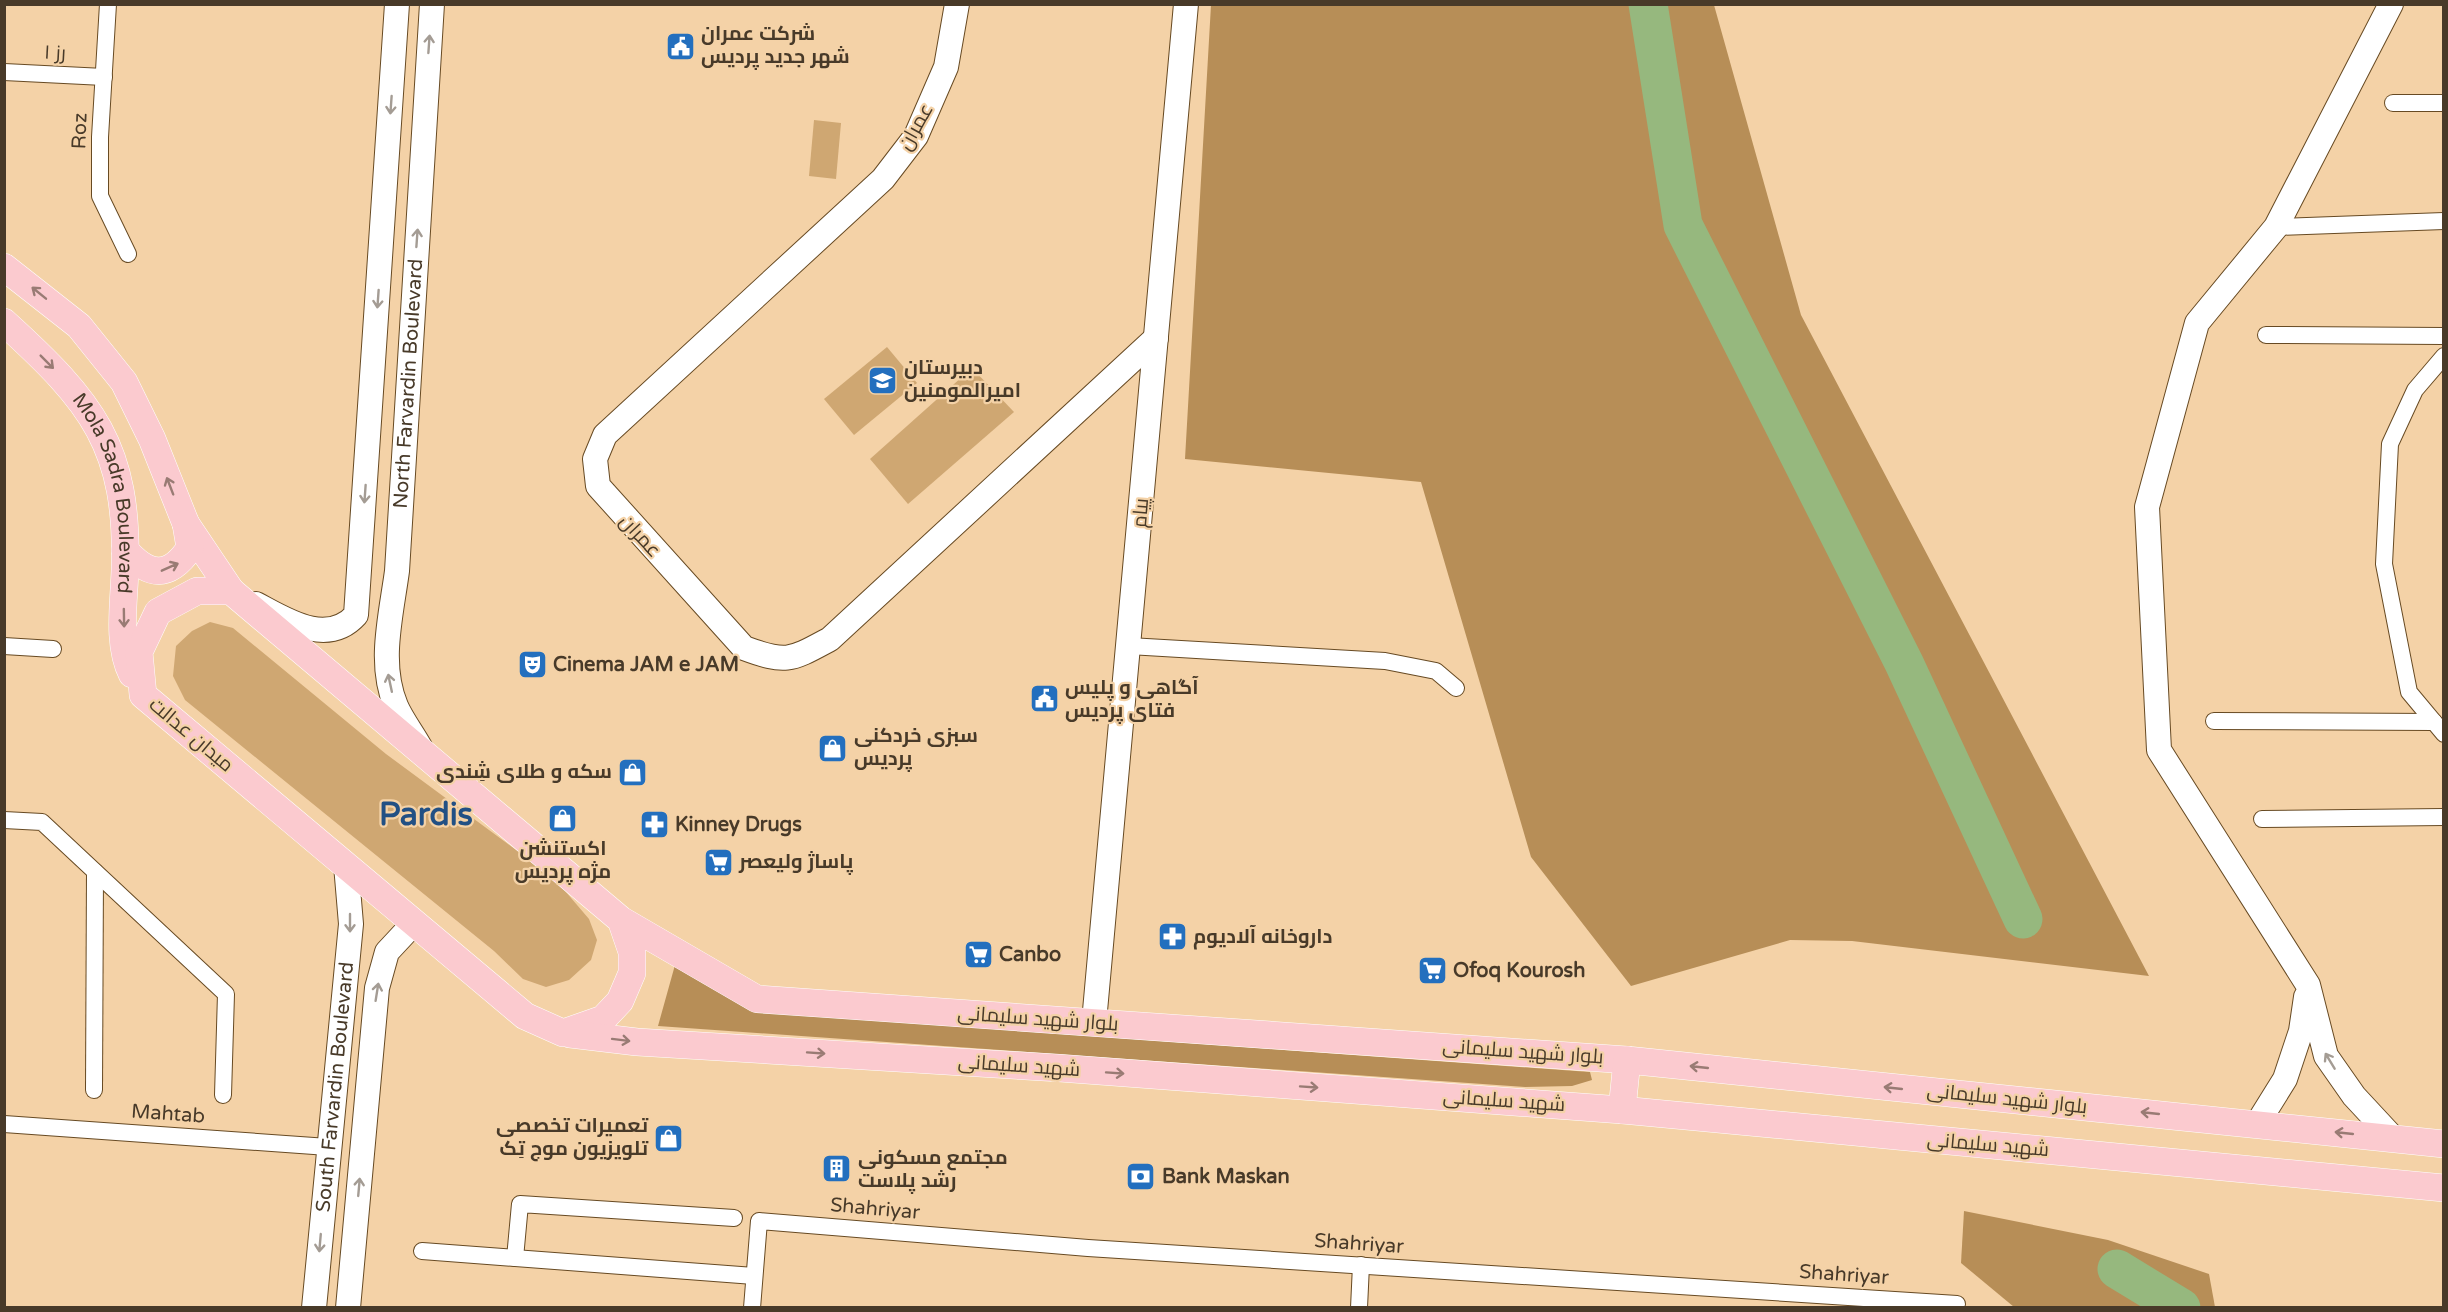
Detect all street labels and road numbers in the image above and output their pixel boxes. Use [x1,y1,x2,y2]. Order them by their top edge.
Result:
street label: رز ۱ [43,40,67,66]
street label: عمران [893,99,939,155]
street label: Roz [67,112,93,150]
street label: North Farvardin Boulevard [389,258,428,509]
street label: Mola Sadra Boulevard [67,388,137,594]
street label: پیام [1128,497,1155,529]
street label: عمران [614,510,666,562]
street label: میدان عدالت [144,693,238,777]
street label: South Farvardin Boulevard [311,961,359,1213]
street label: بلوار شهید سلیمانی [957,1001,1119,1037]
street label: بلوار شهید سلیمانی [1442,1034,1604,1070]
street label: شهید سلیمانی [957,1050,1081,1082]
street label: بلوار شهید سلیمانی [1925,1079,2089,1119]
street label: شهید سلیمانی [1442,1085,1566,1117]
street label: Mahtab [130,1099,206,1129]
street label: شهید سلیمانی [1926,1128,2050,1162]
street label: Shahriyar [829,1193,921,1225]
street label: Shahriyar [1313,1229,1405,1259]
street label: Shahriyar [1798,1260,1890,1290]

